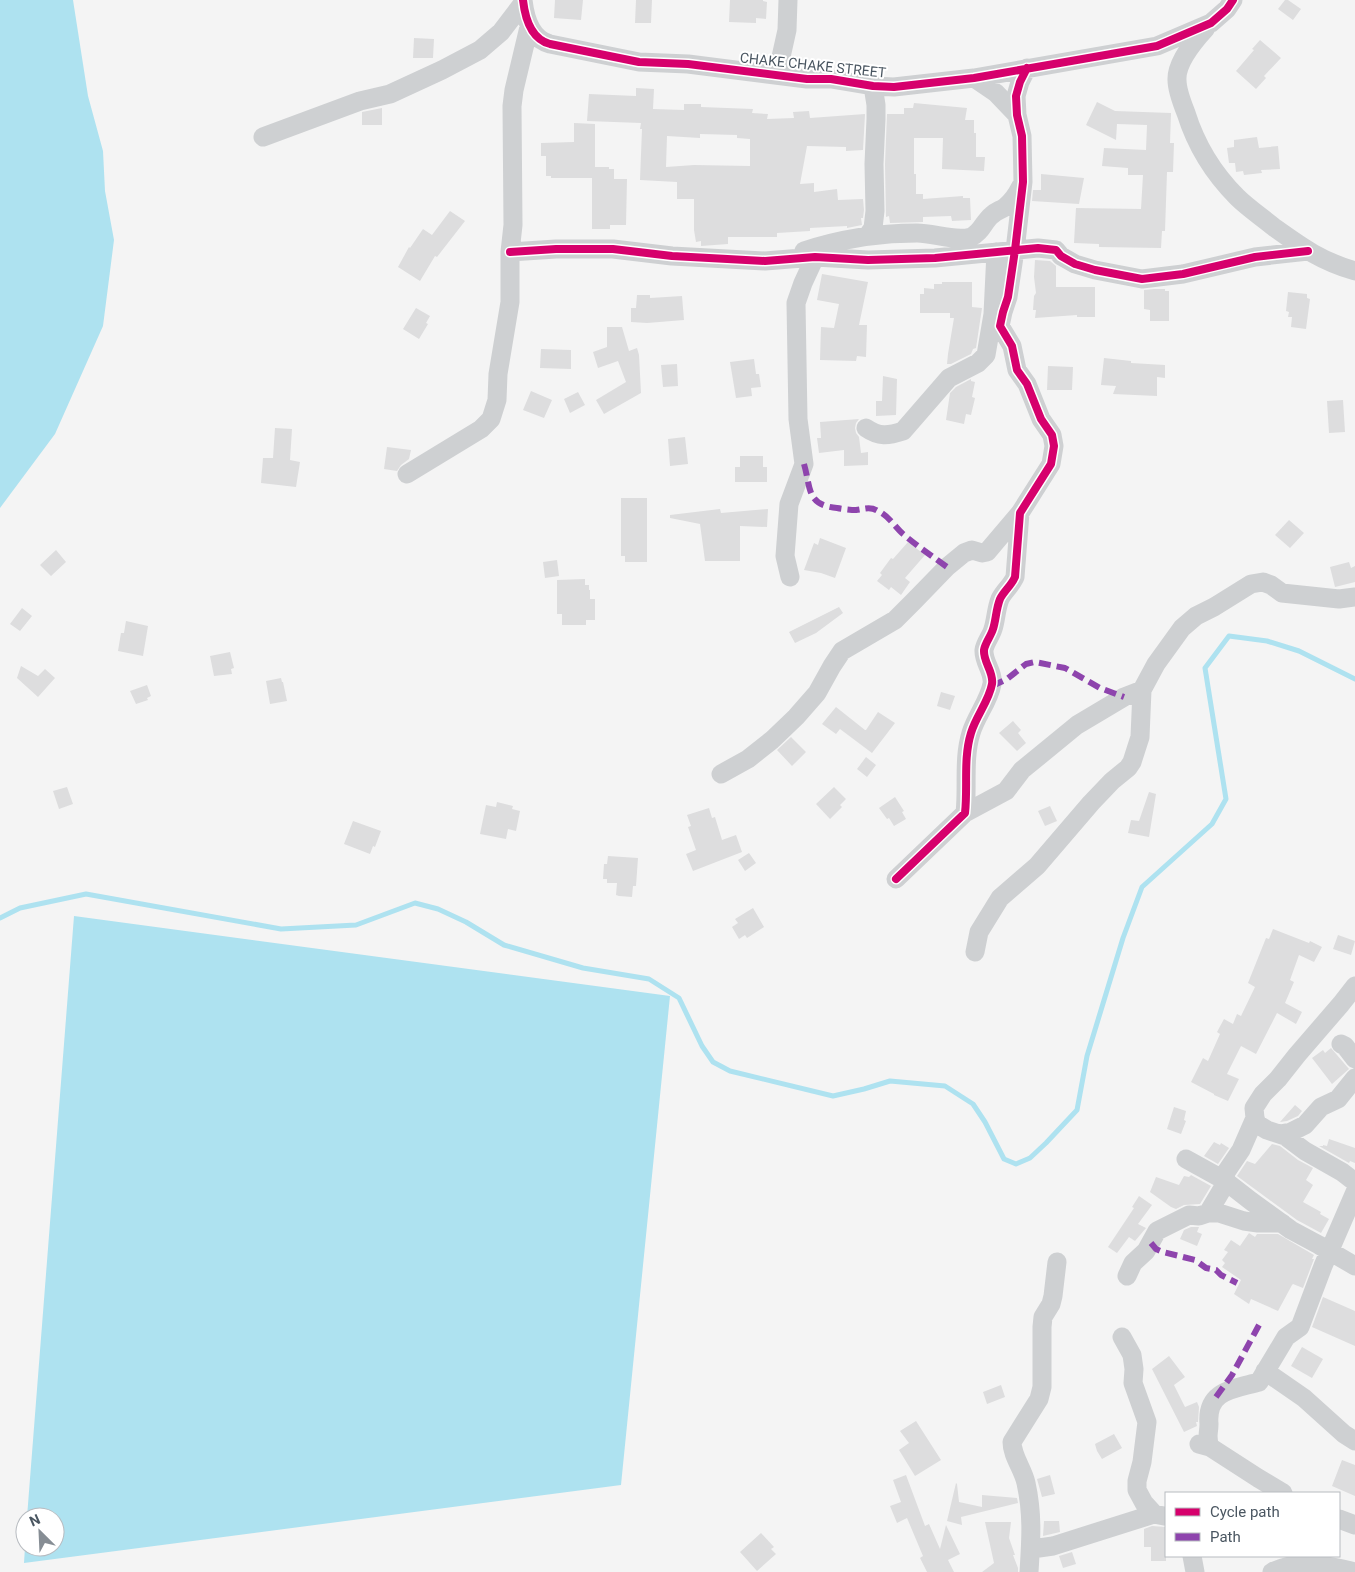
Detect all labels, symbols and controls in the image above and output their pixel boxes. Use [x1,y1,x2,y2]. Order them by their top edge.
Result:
street label: CHAKE CHAKE STREET [739,49,887,81]
legend [1165,1492,1340,1557]
text: Cycle path [1210,1503,1280,1521]
north arrow [15,1507,65,1557]
text: N [27,1511,42,1529]
text: Path [1210,1528,1241,1546]

